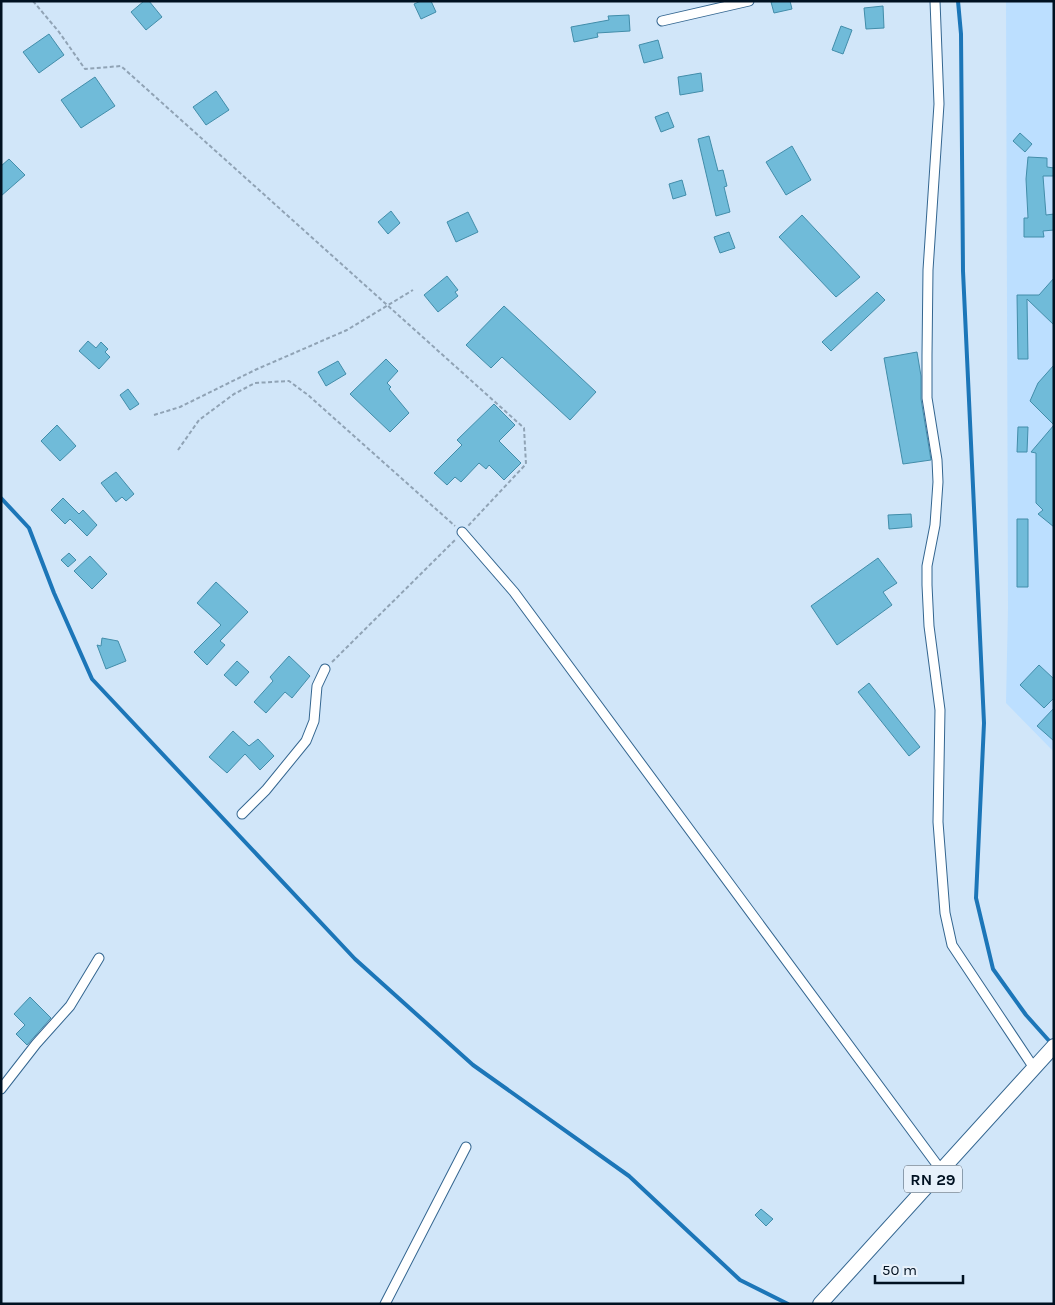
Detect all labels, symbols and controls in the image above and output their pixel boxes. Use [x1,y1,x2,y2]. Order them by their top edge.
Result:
road number: RN 29 [904,1166,962,1192]
scale bar [875,1252,962,1284]
text: 50 m [882,1261,917,1279]

